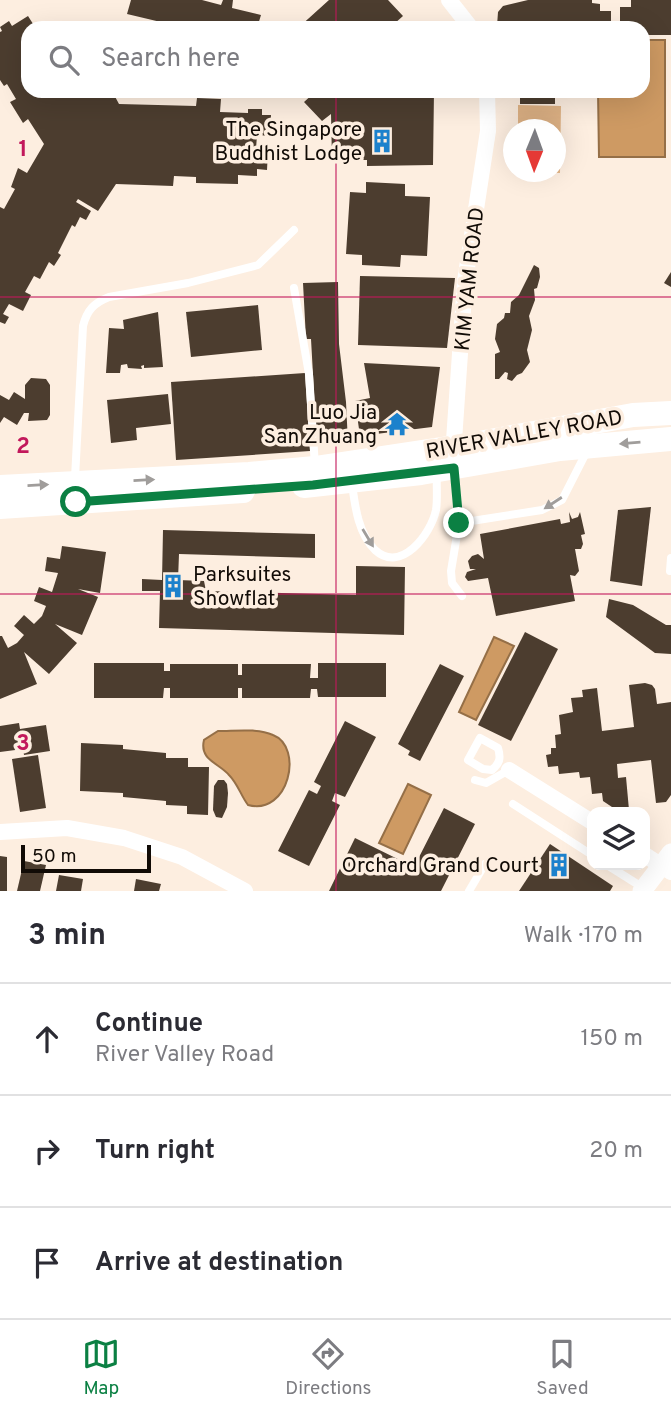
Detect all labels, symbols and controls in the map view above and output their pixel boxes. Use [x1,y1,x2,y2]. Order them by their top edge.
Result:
search box [21,21,650,98]
icon: search [45,41,83,79]
text: Search here [101,43,240,76]
place label: The Singapore Buddhist Lodge [215,117,362,168]
north arrow [503,119,566,182]
building icon: The Singapore Buddhist Lodge [368,127,396,155]
text: 1 [18,136,28,165]
street label: KIM YAM ROAD [450,206,491,352]
place label: Luo Jia San Zhuang [264,400,377,451]
street label: RIVER VALLEY ROAD [424,405,625,466]
temple icon: Luo Jia San Zhuang [383,410,411,438]
text: 2 [16,433,30,462]
one-way arrow [619,438,641,449]
one-way arrow [133,474,155,485]
one-way arrow [27,479,49,490]
route start [60,486,91,517]
one-way arrow [543,496,563,509]
route end [443,507,474,538]
one-way arrow [362,529,375,548]
place label: Parksuites Showflat [193,562,291,613]
building icon: Parksuites Showflat [159,572,187,600]
text: 3 [16,730,30,759]
map controls [587,807,650,870]
button: layers [587,807,650,870]
scale bar [21,842,150,874]
text: 50 m [32,845,77,869]
building icon: Orchard Grand Court [545,851,573,879]
place label: Orchard Grand Court [342,853,539,880]
text: 3 min [28,918,106,955]
text: Walk · 170 m [524,922,643,951]
text: Continue [95,1008,203,1041]
icon: ahead [28,1020,66,1058]
text: 150 m [581,1025,643,1054]
text: River Valley Road [95,1041,274,1070]
icon: right [28,1132,66,1170]
text: Turn right [95,1135,215,1168]
text: 20 m [589,1137,643,1166]
icon: arrive [28,1244,66,1282]
text: Arrive at destination [95,1247,343,1280]
tab: Map [82,1335,120,1401]
tab: Directions [285,1335,372,1401]
tab: Saved [536,1335,589,1401]

